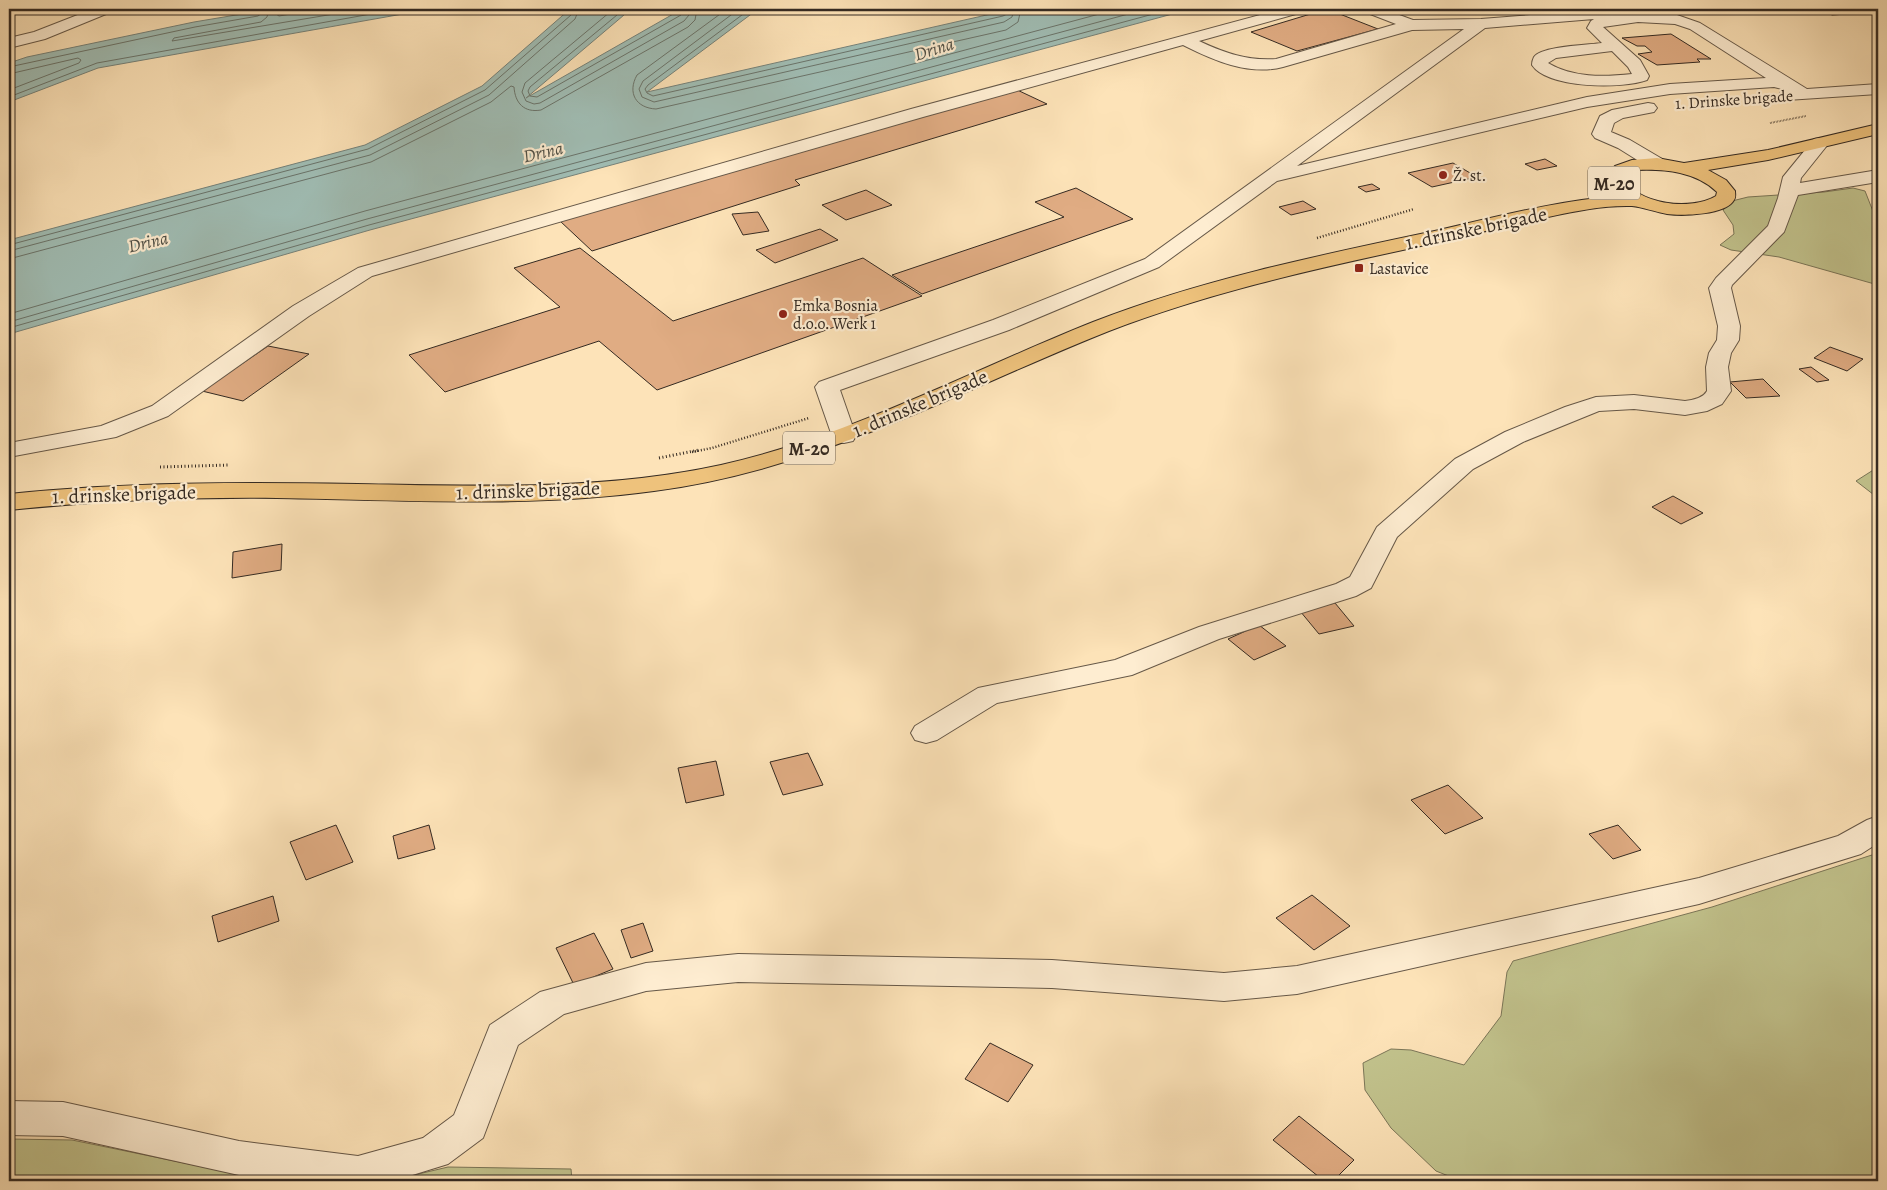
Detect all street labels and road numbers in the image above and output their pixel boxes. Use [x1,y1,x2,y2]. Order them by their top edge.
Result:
street label: 1. Drinske brigade [1674,85,1794,115]
road number: M-20 [1588,167,1640,200]
street label: 1. drinske brigade [1403,200,1549,257]
street label: 1. drinske brigade [849,363,992,444]
road number: M-20 [783,432,835,464]
street label: 1. drinske brigade [455,474,601,507]
street label: 1. drinske brigade [51,478,197,511]

